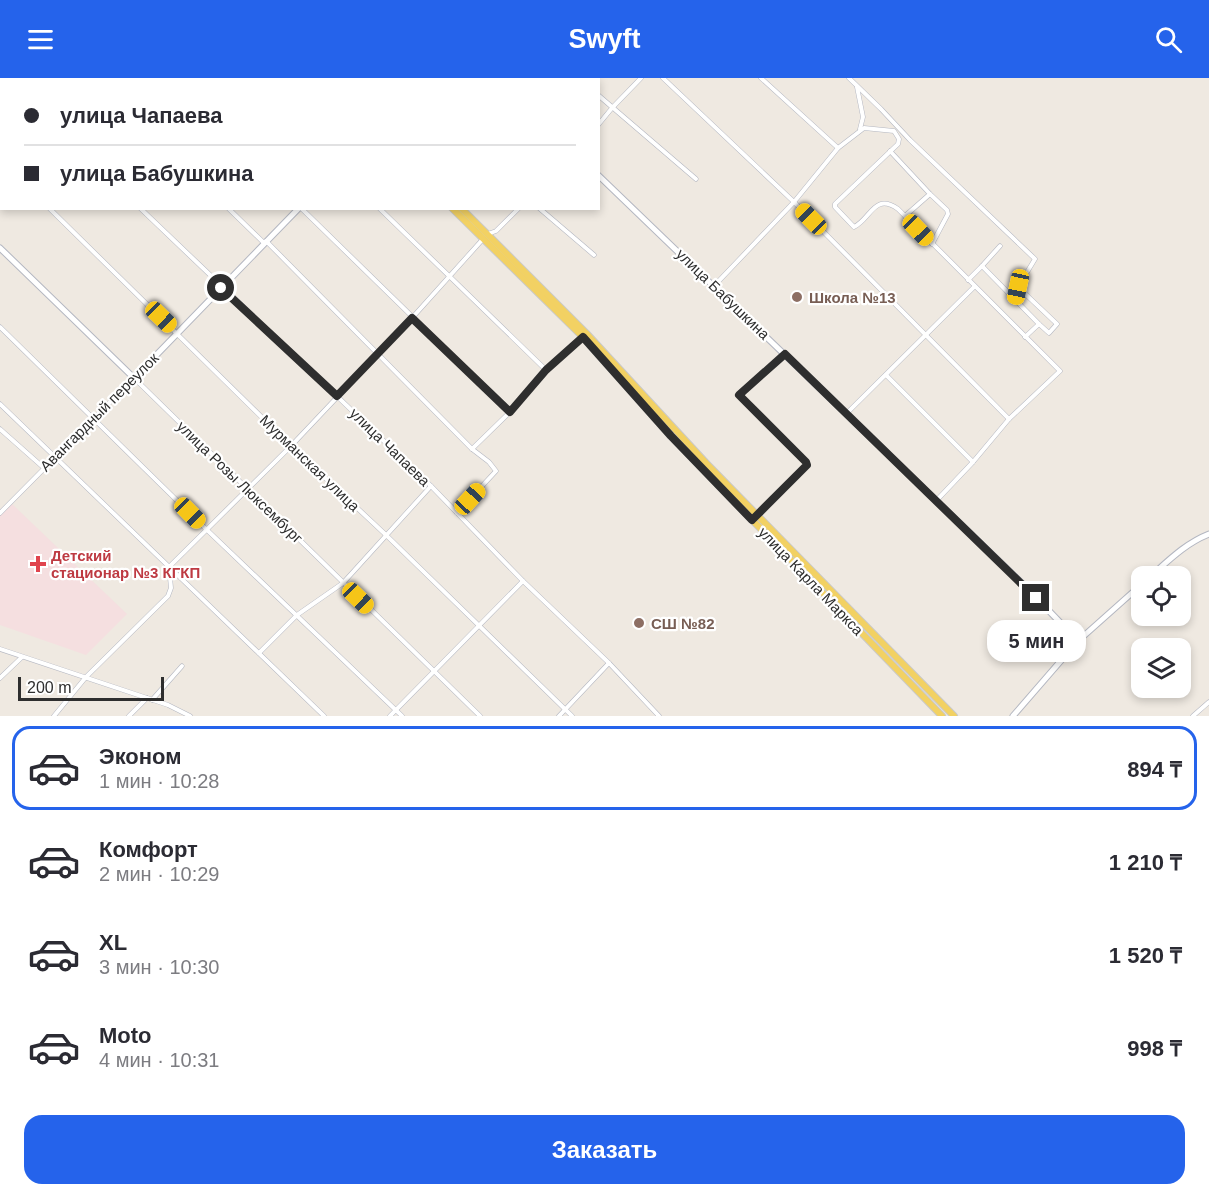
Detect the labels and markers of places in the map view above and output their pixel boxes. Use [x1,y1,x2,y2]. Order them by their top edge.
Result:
place label: Школа №13 [809,289,896,306]
marker: Школа №13 [790,290,804,304]
place label: Детский стационар №3 КГКП [51,547,200,581]
marker: Детский стационар №3 КГКП [29,555,47,573]
place label: СШ №82 [651,615,714,632]
marker: СШ №82 [632,616,646,630]

